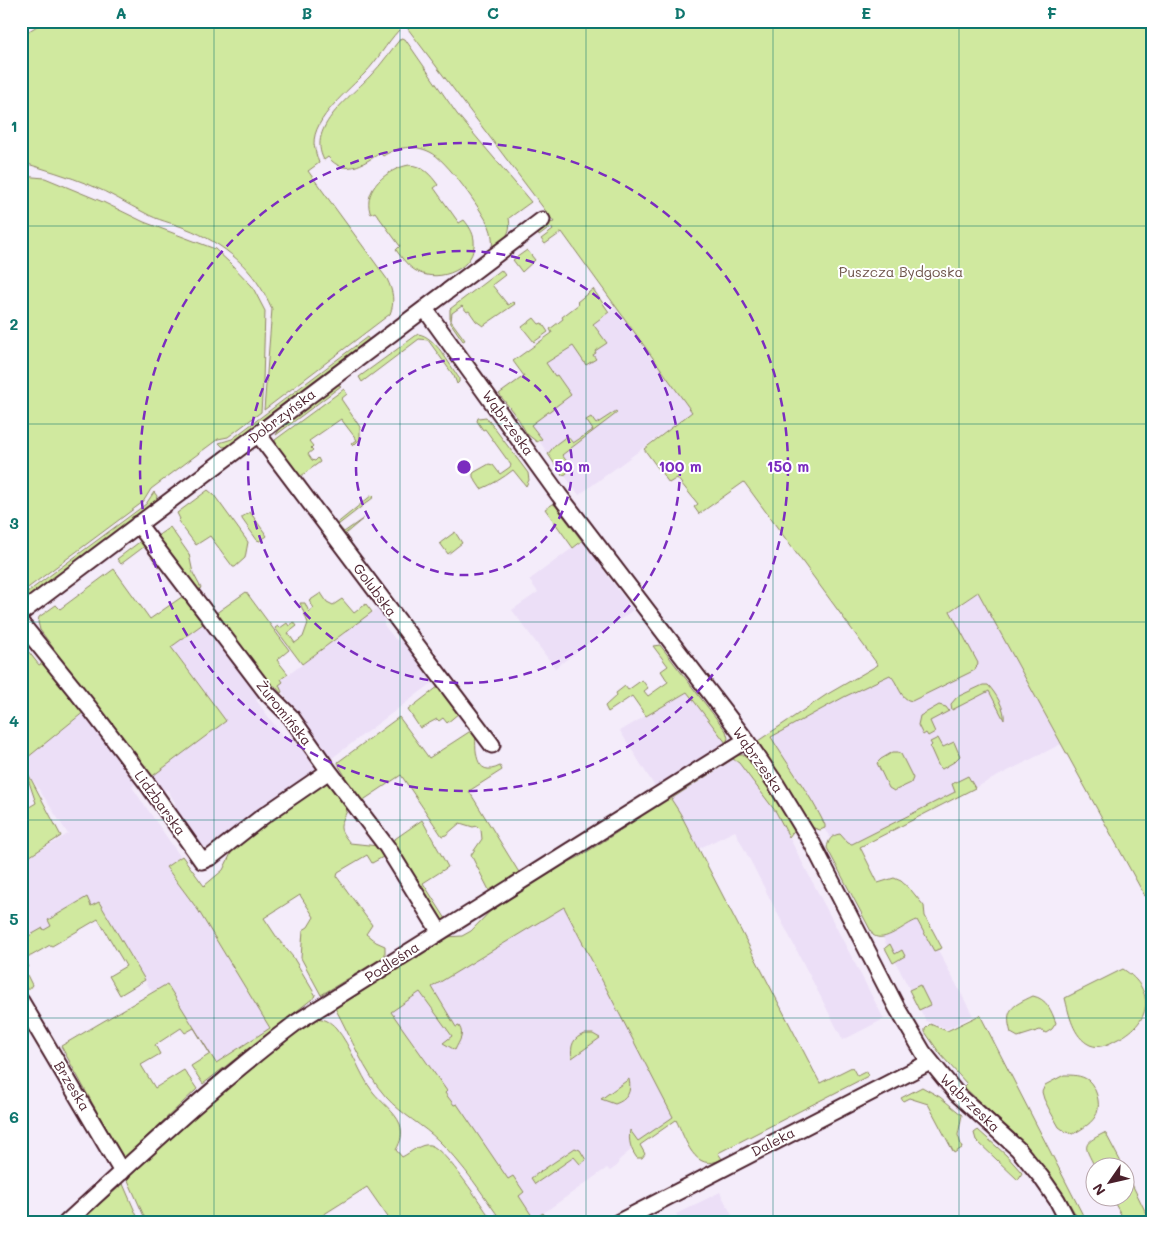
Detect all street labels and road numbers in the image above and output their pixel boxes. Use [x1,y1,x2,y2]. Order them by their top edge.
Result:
street label: Dobrzyńska [244,384,319,447]
street label: Wąbrzeska [478,386,539,459]
street label: Golubska [349,559,402,620]
street label: Żuromińska [252,676,316,749]
street label: Wąbrzeska [729,723,788,796]
street label: Lidzbarska [130,766,190,839]
street label: Podleśna [361,937,423,986]
street label: Brzeska [50,1057,95,1114]
street label: Wąbrzeska [936,1069,1004,1136]
street label: Daleka [748,1122,798,1161]

